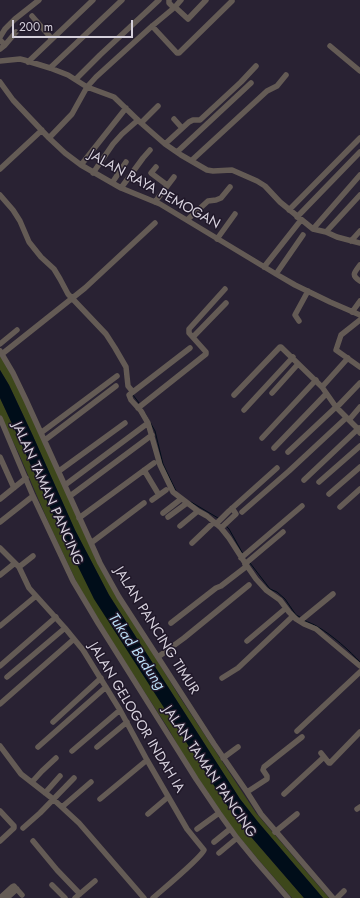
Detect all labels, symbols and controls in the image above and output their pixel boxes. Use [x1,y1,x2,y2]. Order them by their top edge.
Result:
scale bar [14,12,135,38]
text: 200 m [19,18,53,36]
street label: JALAN RAYA PEMOGAN [85,147,223,233]
street label: JALAN TAMAN PANCING [8,420,86,568]
street label: JALAN PANCING TIMUR [110,564,202,698]
water label: Tukad Badung [104,610,168,694]
street label: JALAN GELOGOR INDAH IA [84,640,188,796]
street label: JALAN TAMAN PANCING [159,703,259,841]

